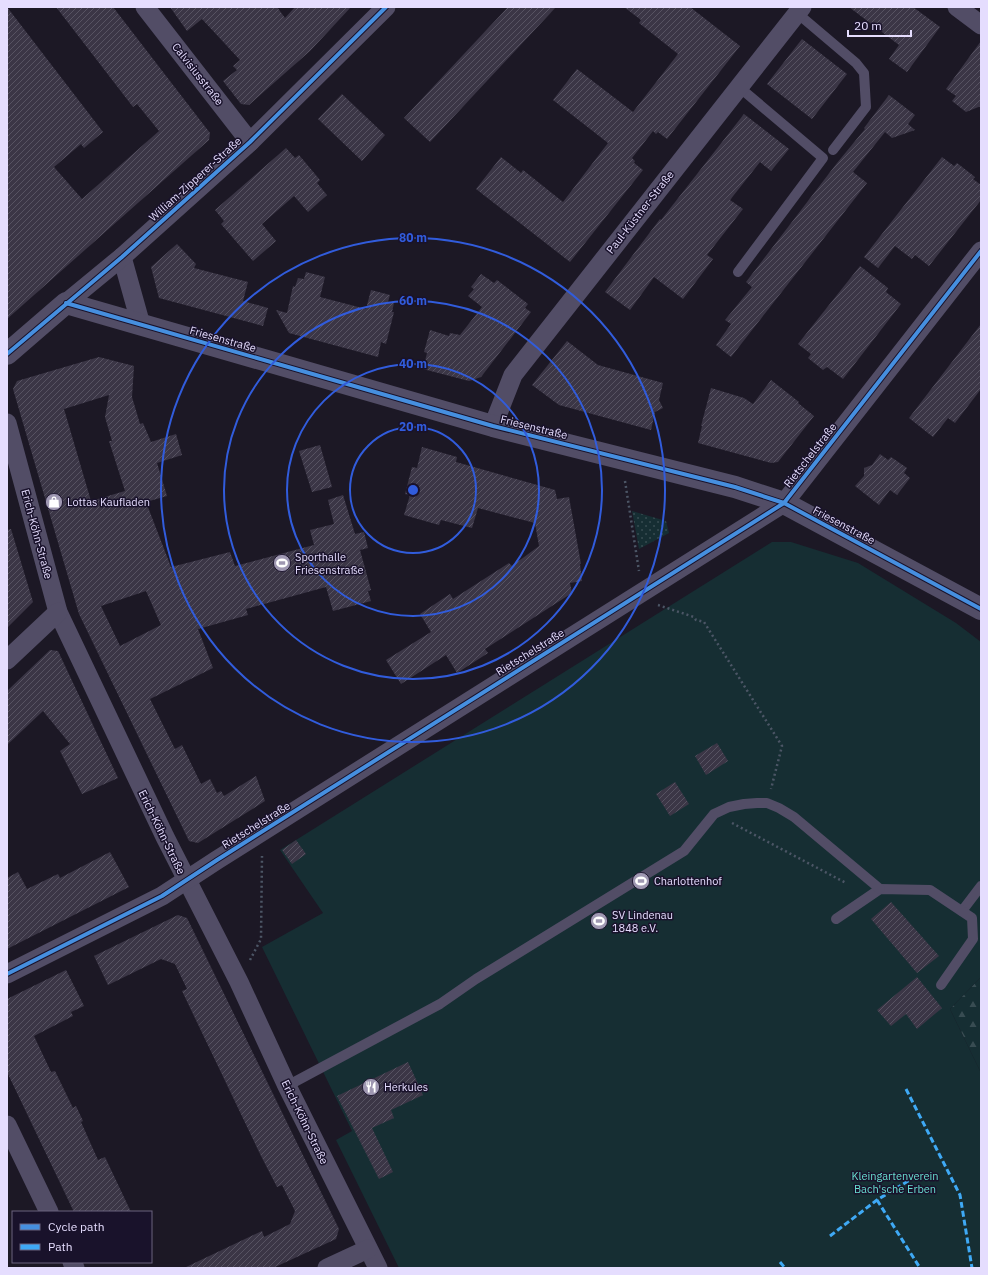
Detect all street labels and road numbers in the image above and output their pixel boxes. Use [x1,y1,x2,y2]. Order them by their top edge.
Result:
street label: Calvisiusstraße [169,40,227,108]
street label: William-Zipperer-Straße [146,134,244,224]
street label: Paul-Küstner-Straße [603,168,677,256]
street label: Friesenstraße [188,323,258,355]
street label: Friesenstraße [499,412,569,442]
street label: Rietschelstraße [780,420,840,490]
street label: Erich-Köhn-Straße [18,488,56,580]
street label: Friesenstraße [810,503,878,547]
street label: Rietschelstraße [493,625,567,679]
street label: Erich-Köhn-Straße [136,788,188,876]
street label: Rietschelstraße [219,798,293,852]
street label: Erich-Köhn-Straße [279,1078,331,1166]

